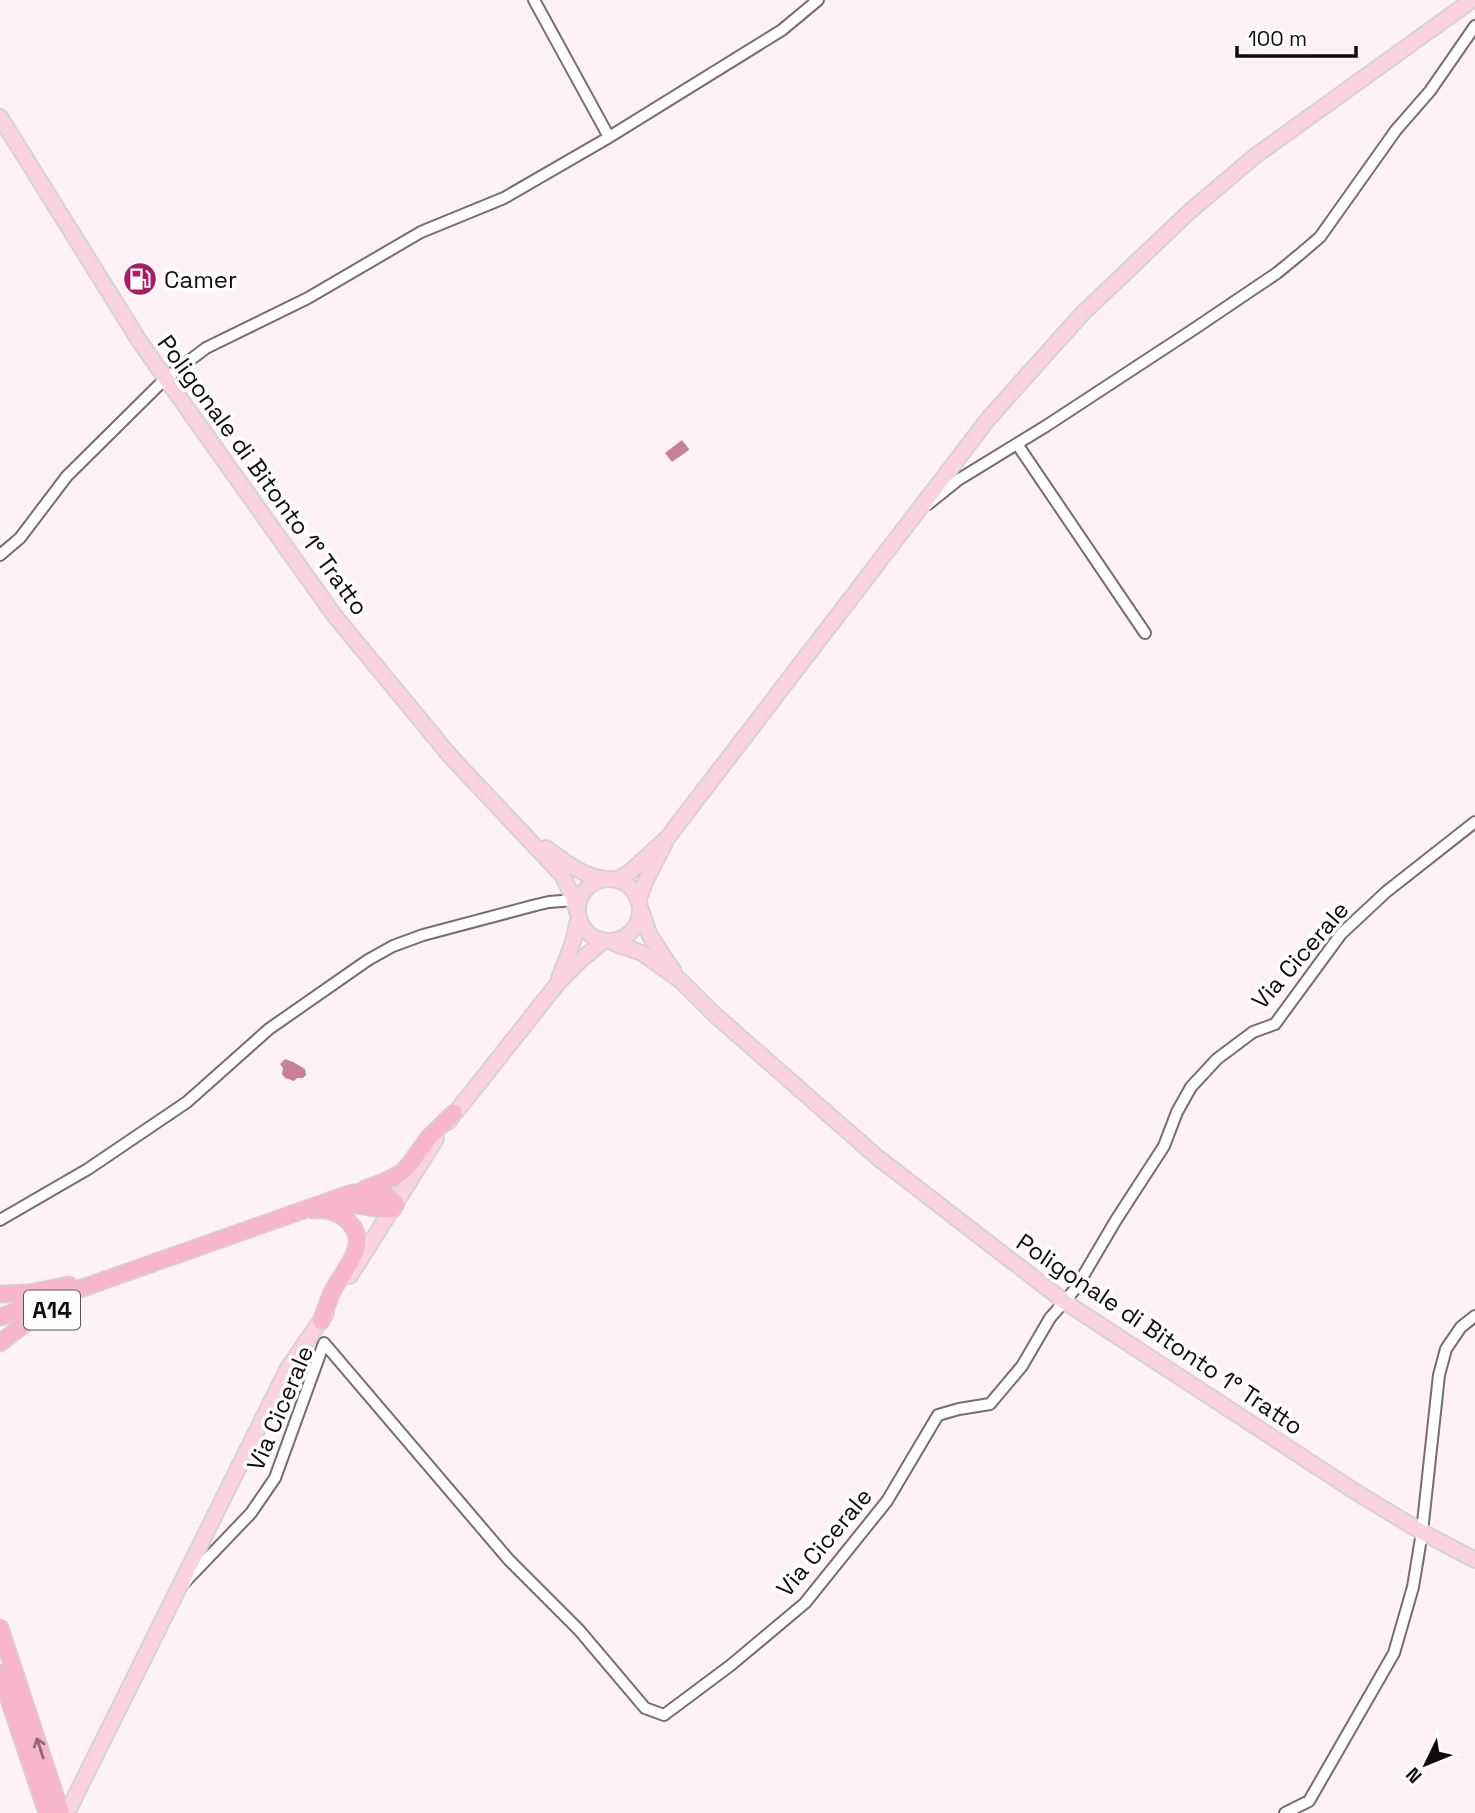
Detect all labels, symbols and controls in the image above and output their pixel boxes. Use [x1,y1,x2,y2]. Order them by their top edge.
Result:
scale bar [1237,14,1356,58]
text: 100 m [1248,25,1307,52]
fuel station icon: Camer [121,260,159,298]
place label: Camer [164,264,237,295]
street label: Poligonale di Bitonto 1° Tratto [151,329,375,621]
street label: Via Cicerale [1245,895,1355,1015]
street label: Poligonale di Bitonto 1° Tratto [1011,1226,1309,1442]
road number: A14 [24,1290,80,1330]
street label: Via Cicerale [240,1341,320,1475]
street label: Via Cicerale [769,1481,879,1603]
north arrow [1391,1729,1461,1799]
one-way arrow [32,1738,45,1760]
text: N [1400,1762,1427,1788]

